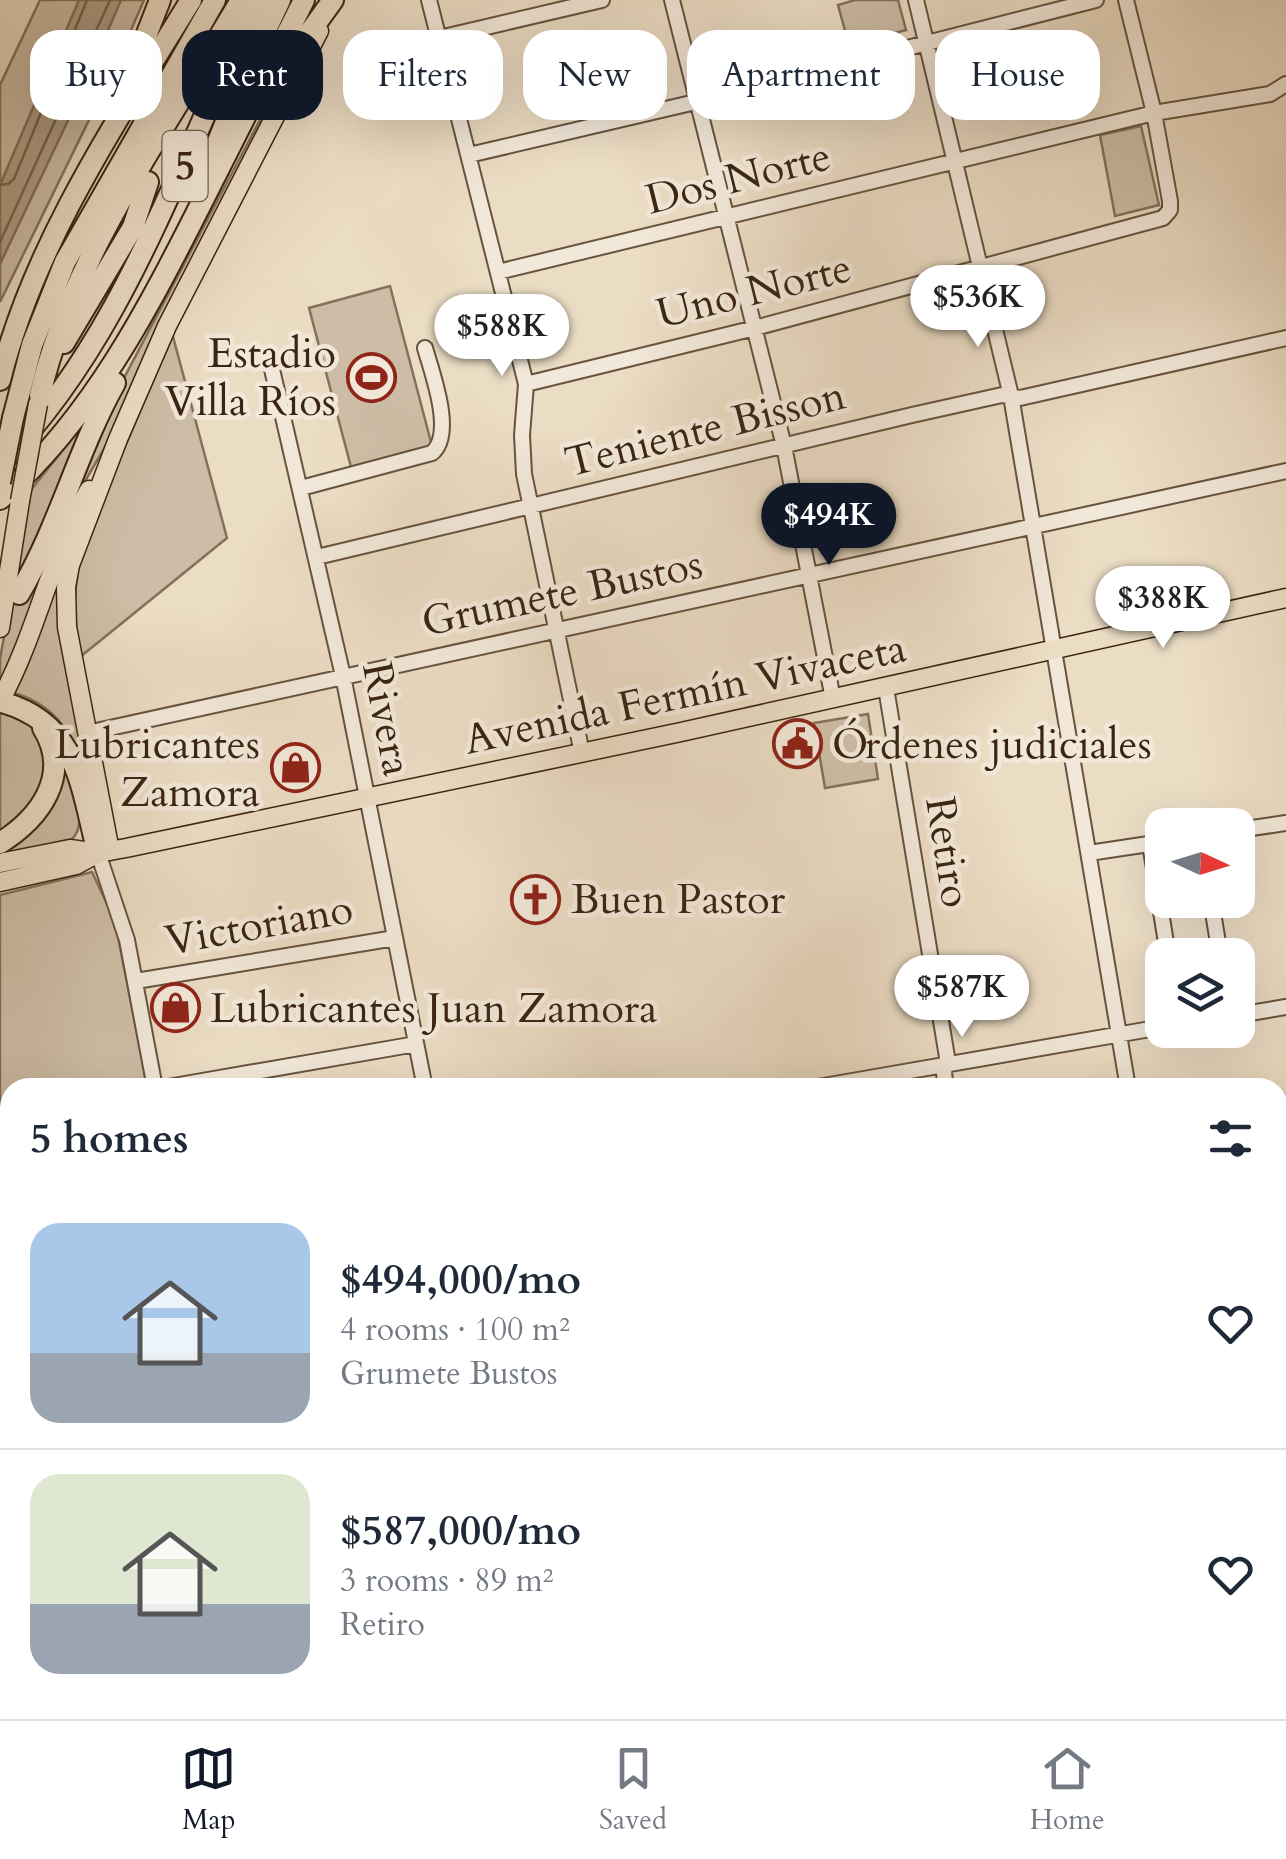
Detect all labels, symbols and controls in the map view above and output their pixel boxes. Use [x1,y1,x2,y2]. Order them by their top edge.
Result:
chip: Buy [30,30,162,120]
chip: Rent [182,30,323,120]
chip: Filters [343,30,503,120]
chip: New [523,30,667,120]
chip: Apartment [687,30,915,120]
chip: House [935,30,1100,120]
street label: Dos Norte [640,128,836,228]
road number: 5 [162,131,208,201]
street label: Uno Norte [651,239,857,343]
pin: $536K [908,265,1048,350]
text: $536K [932,275,1024,319]
pin: $588K [432,294,572,379]
text: $588K [456,304,548,348]
place label: Estadio Villa Ríos [165,325,336,430]
sports icon: Estadio Villa Ríos [345,351,397,403]
street label: Teniente Bisson [559,367,851,491]
pin: $494K [759,483,899,568]
text: $494K [783,493,875,537]
street label: Grumete Bustos [416,535,708,651]
pin: $388K [1093,566,1233,651]
text: $388K [1117,576,1209,620]
street label: Avenida Fermín Vivaceta [459,619,911,769]
street label: Rivera [348,657,426,781]
place label: Lubricantes Zamora [54,716,260,821]
place label: Órdenes judiciales [832,716,1152,773]
public building icon: Órdenes judiciales [771,718,823,770]
shop icon: Lubricantes Zamora [269,742,321,794]
street label: Retiro [911,793,985,911]
north arrow [1145,808,1255,918]
map controls [1145,808,1255,1048]
place label: Buen Pastor [571,871,786,928]
church icon: Buen Pastor [510,873,562,925]
street label: Victoriano [161,880,357,970]
button: layers [1145,938,1255,1048]
pin: $587K [892,955,1032,1040]
text: $587K [916,965,1008,1009]
place label: Lubricantes Juan Zamora [210,980,657,1037]
shop icon: Lubricantes Juan Zamora [149,982,201,1034]
text: 5 homes [30,1110,188,1167]
icon: filters [1203,1111,1258,1166]
text: $494,000/mo [340,1251,581,1308]
icon: home [110,1263,230,1383]
icon: heart [1203,1296,1258,1351]
text: 4 rooms · 100 m² [340,1308,570,1352]
text: Grumete Bustos [340,1352,558,1396]
text: $587,000/mo [340,1502,581,1559]
icon: home [110,1514,230,1634]
icon: heart [1203,1547,1258,1602]
text: 3 rooms · 89 m² [340,1559,553,1603]
text: Retiro [340,1603,425,1647]
tab: Map [181,1741,236,1839]
tab: Saved [599,1741,667,1839]
tab: Home [1030,1741,1105,1839]

